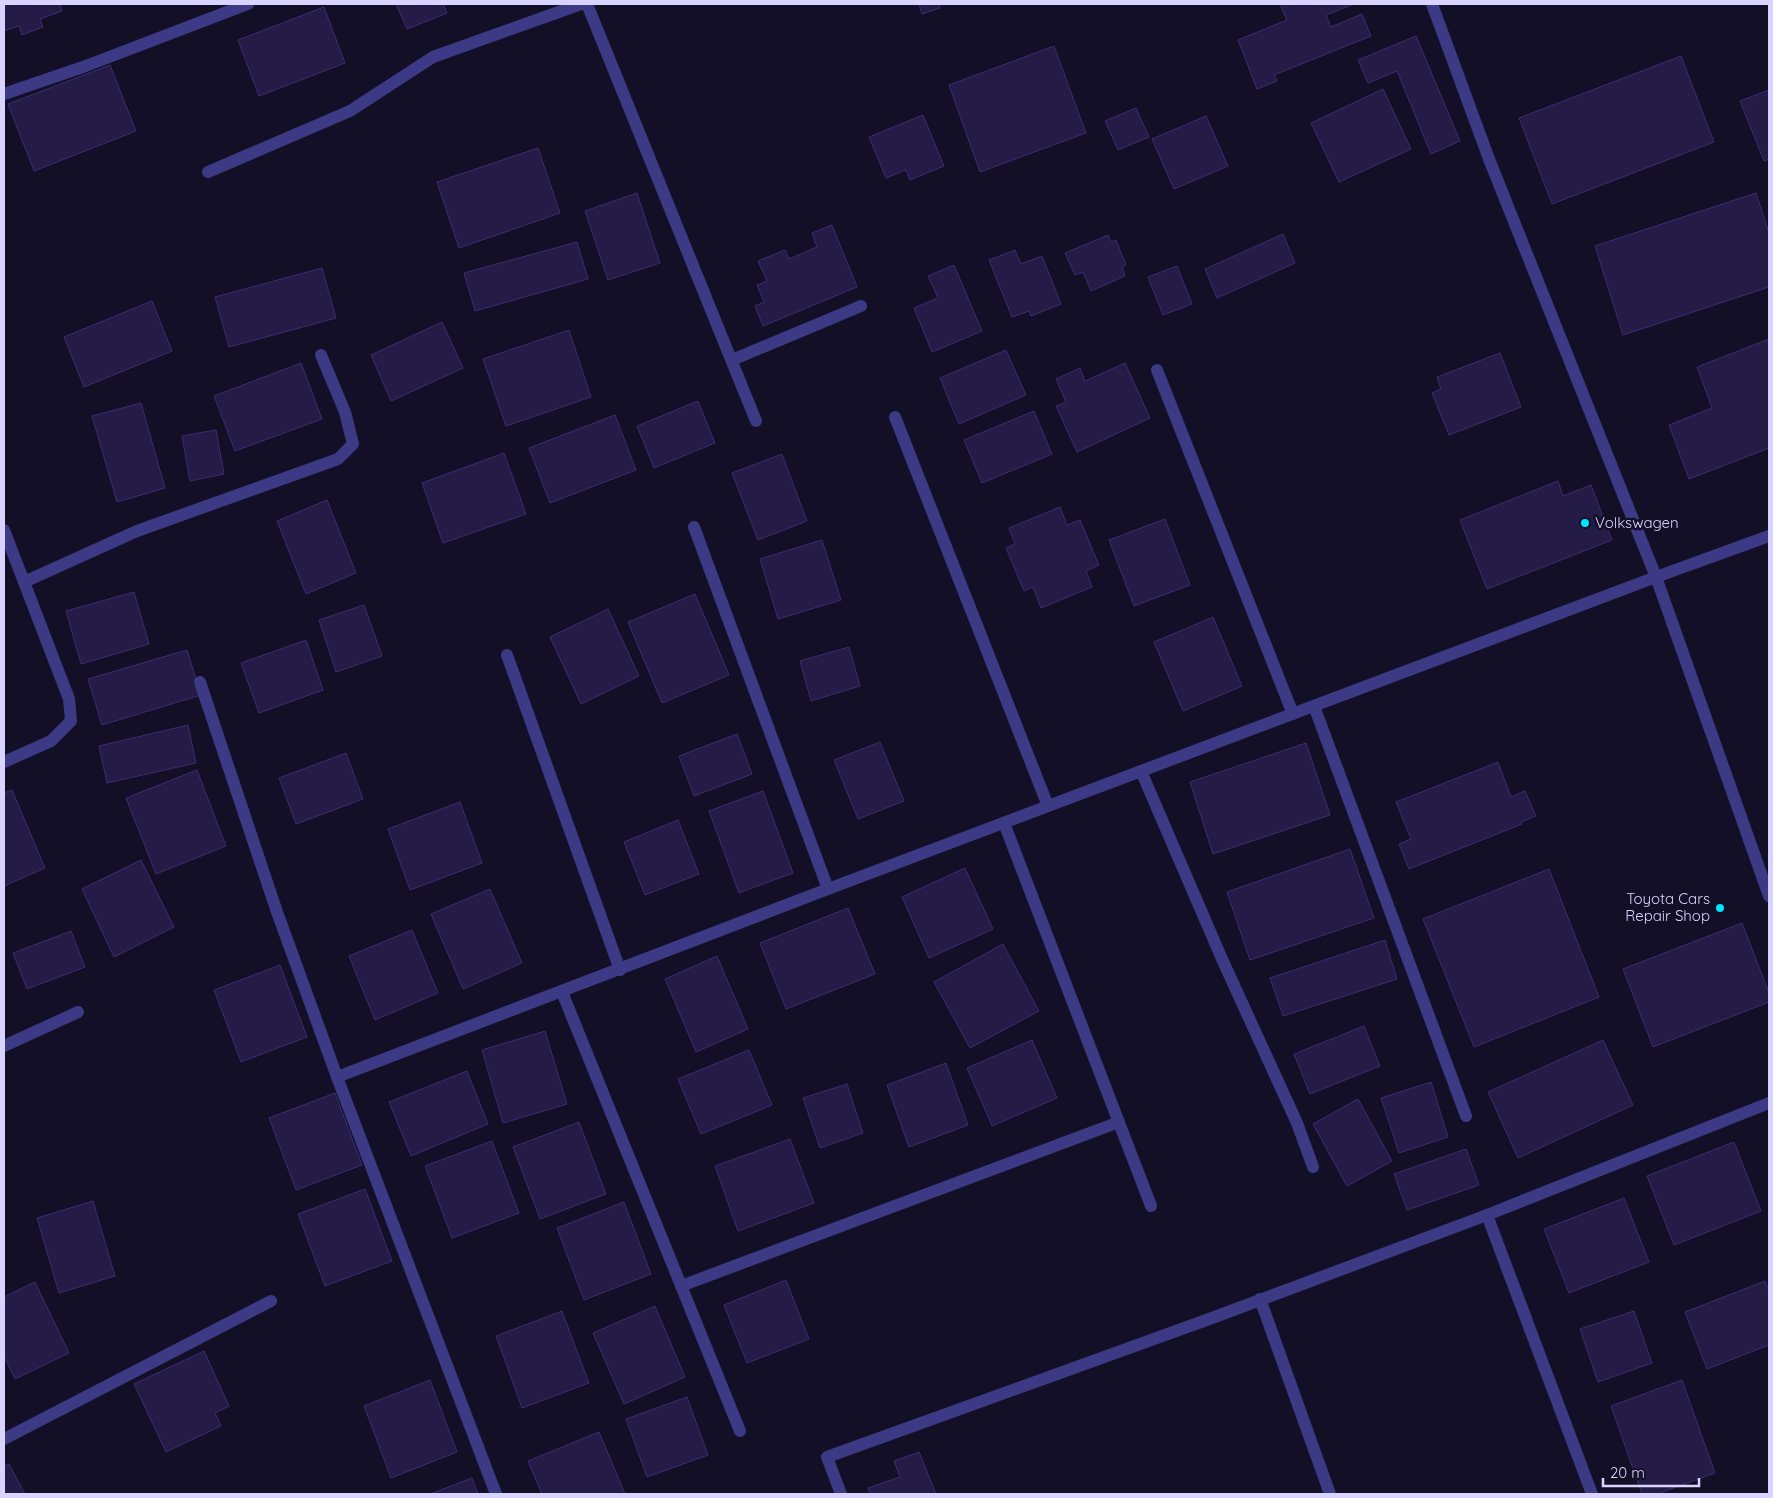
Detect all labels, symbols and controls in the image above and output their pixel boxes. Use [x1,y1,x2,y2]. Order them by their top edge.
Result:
place label: Volkswagen [1595,513,1679,532]
marker: Volkswagen [1579,517,1591,529]
place label: Toyota Cars Repair Shop [1625,889,1710,925]
marker: Toyota Cars Repair Shop [1714,902,1726,914]
scale bar [1603,1456,1699,1488]
text: 20 m [1610,1463,1645,1482]

